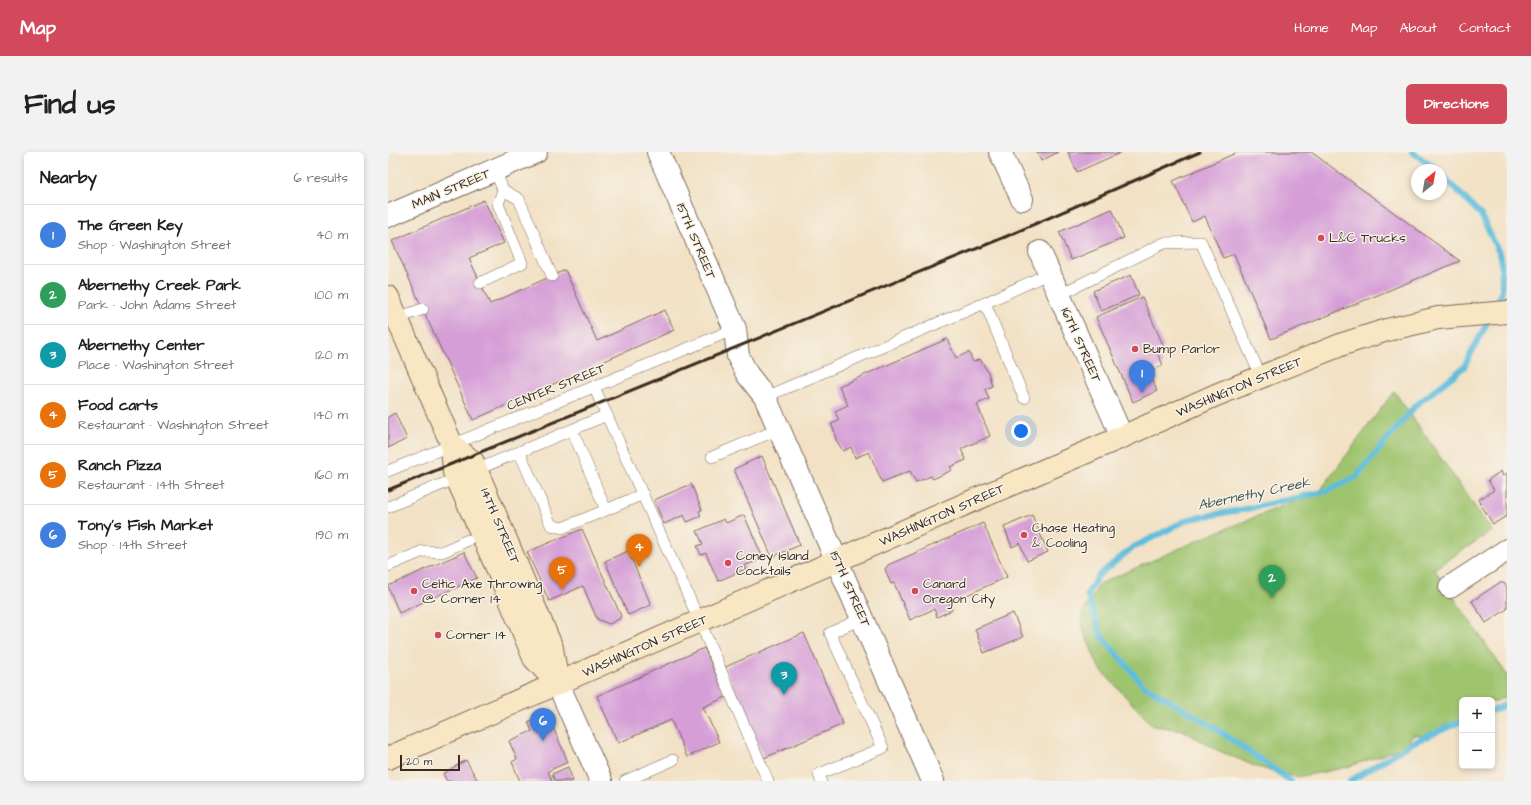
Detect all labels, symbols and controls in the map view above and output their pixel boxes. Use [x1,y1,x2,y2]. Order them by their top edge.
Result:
text: Map [20,15,56,42]
text: Home [1294,18,1329,38]
text: Map [1351,18,1377,38]
text: About [1399,18,1437,38]
text: Contact [1459,18,1511,38]
button: Directions [1406,84,1507,124]
text: Find us [24,85,115,124]
street label: MAIN STREET [409,164,494,214]
north arrow [1411,164,1447,200]
text: Nearby [40,166,97,190]
text: 6 results [293,169,348,187]
street label: 15TH STREET [672,200,721,283]
text: The Green Key [78,215,183,236]
text: 1 [52,226,54,244]
text: 40 m [316,226,348,244]
place label: L&C Trucks [1329,229,1406,247]
marker: L&C Trucks [1316,233,1326,243]
text: Shop · Washington Street [78,236,231,254]
text: Abernethy Creek Park [78,275,241,296]
text: 2 [49,286,57,304]
text: 100 m [315,286,348,304]
text: Park · John Adams Street [78,296,236,314]
street label: 16TH STREET [1056,305,1106,386]
text: Abernethy Center [78,335,204,356]
place label: Bump Parlor [1143,340,1220,358]
marker: Bump Parlor [1130,344,1140,354]
text: 3 [50,346,56,364]
text: 120 m [315,346,348,364]
street label: WASHINGTON STREET [1173,352,1306,422]
text: Place · Washington Street [78,356,234,374]
street label: CENTER STREET [504,359,609,415]
pin: 1 [1129,360,1155,393]
text: Food carts [78,395,158,416]
text: 4 [49,406,57,424]
text: 140 m [314,406,348,424]
text: Restaurant · Washington Street [78,416,268,434]
your location [1011,421,1031,441]
text: Ranch Pizza [78,455,161,476]
text: 5 [48,466,58,484]
text: 160 m [315,466,348,484]
water label: Abernethy Creek [1196,472,1312,516]
text: Restaurant · 14th Street [78,476,225,494]
street label: WASHINGTON STREET [877,479,1008,551]
street label: 14TH STREET [476,485,524,568]
text: Tony’s Fish Market [78,515,213,536]
place label: Chase Heating & Cooling [1032,519,1115,553]
text: 6 [49,526,57,544]
text: 190 m [315,526,348,544]
marker: Chase Heating & Cooling [1019,530,1029,540]
pin: 4 [626,534,652,567]
text: Shop · 14th Street [78,536,187,554]
place label: Coney Island Cocktails [736,547,809,580]
street label: 15TH STREET [825,548,875,631]
pin: 5 [549,557,575,590]
marker: Coney Island Cocktails [723,558,733,568]
pin: 2 [1259,565,1285,598]
place label: Celtic Axe Throwing @ Corner 14 [422,575,543,608]
place label: Canard Oregon City [923,575,995,609]
marker: Celtic Axe Throwing @ Corner 14 [409,586,419,596]
marker: Canard Oregon City [910,586,920,596]
street label: WASHINGTON STREET [580,610,711,682]
place label: Corner 14 [446,626,506,644]
marker: Corner 14 [433,630,443,640]
pin: 3 [771,662,797,695]
map controls [1459,697,1495,769]
button: + [1459,697,1495,733]
pin: 6 [530,708,556,741]
button: − [1459,733,1495,769]
scale bar [400,753,460,772]
text: 20 m [406,754,432,769]

